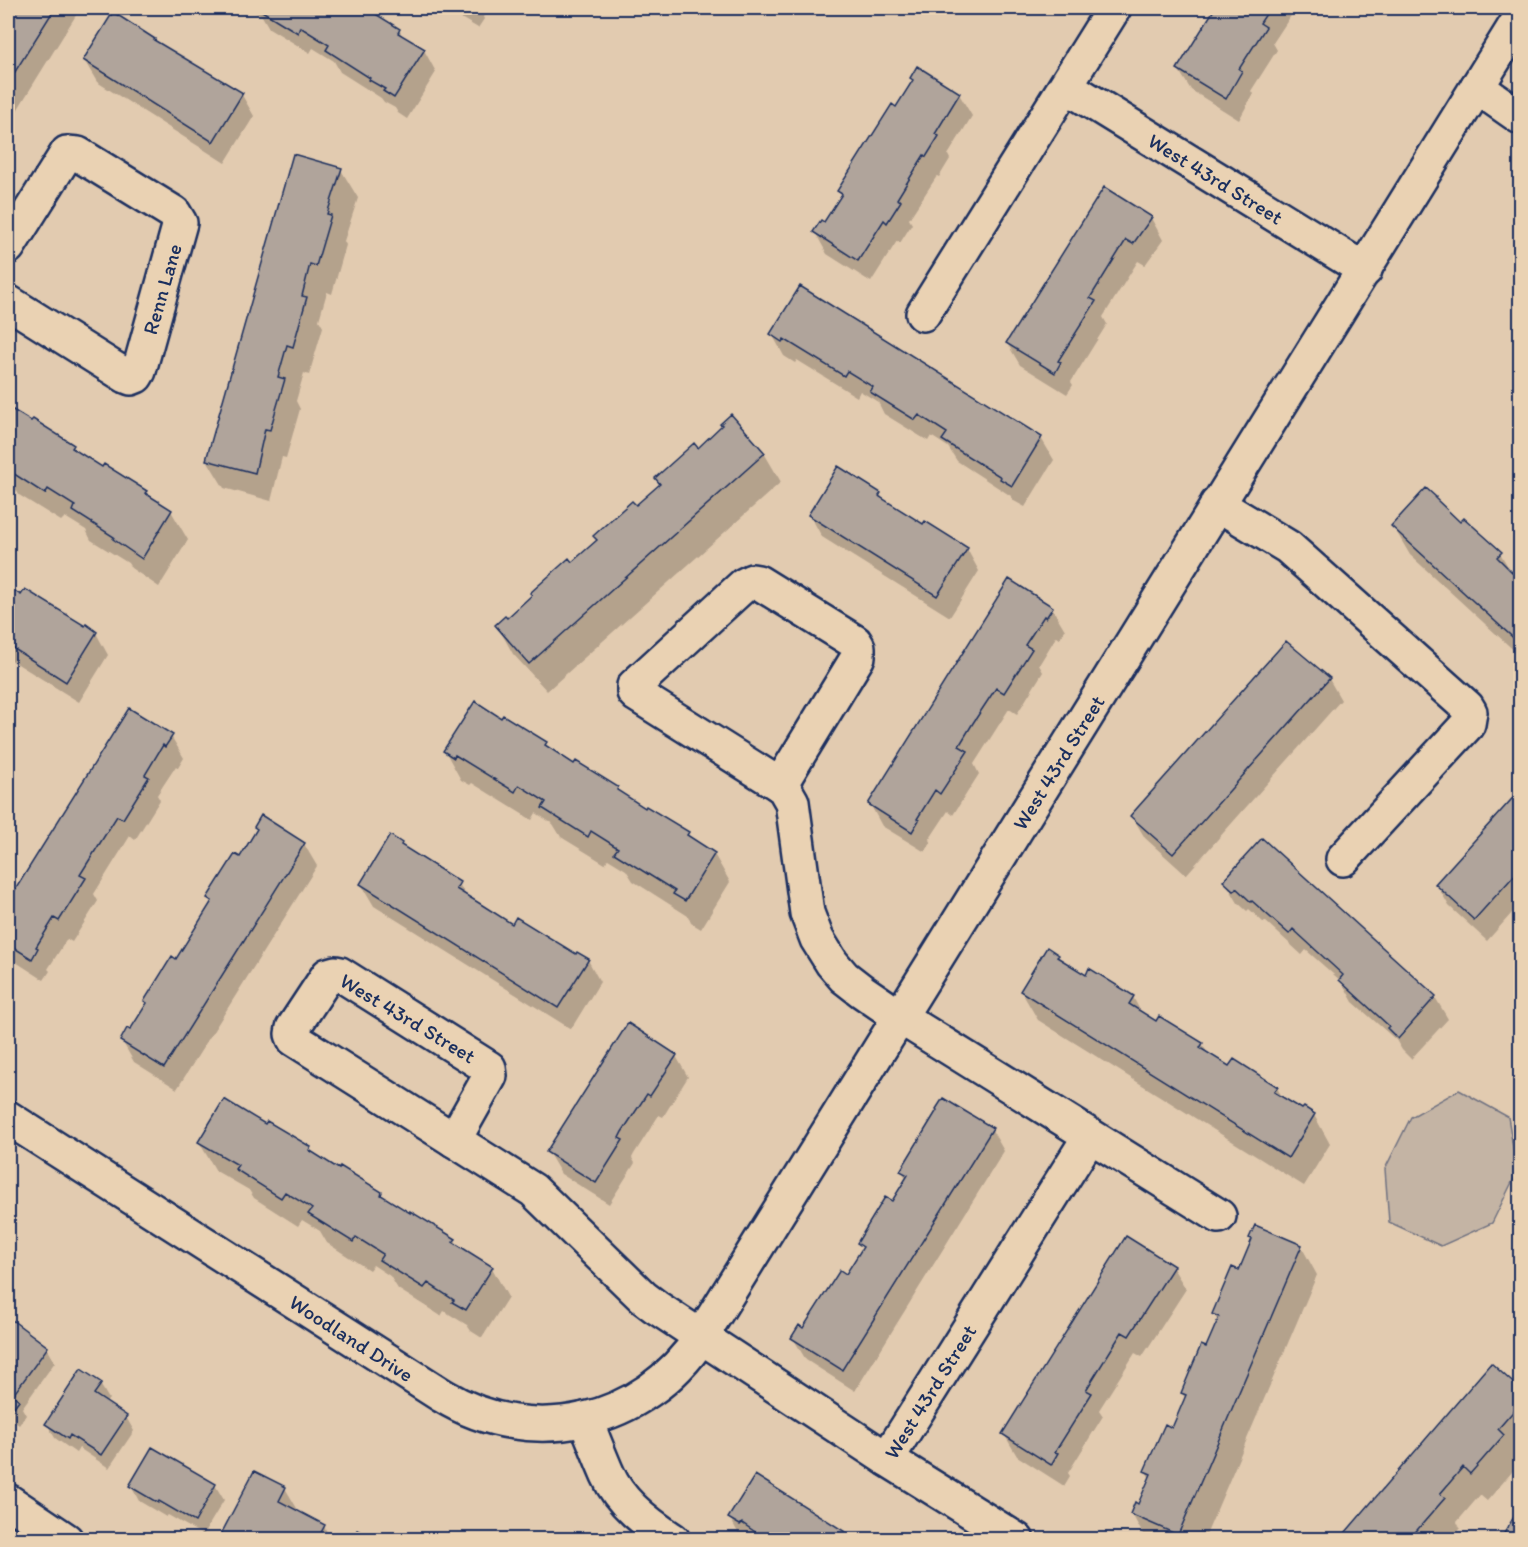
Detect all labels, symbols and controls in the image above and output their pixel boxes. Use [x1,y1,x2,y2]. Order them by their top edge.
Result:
street label: West 43rd Street [1144,127,1288,229]
street label: Renn Lane [137,241,187,337]
street label: West 43rd Street [1007,690,1109,834]
street label: West 43rd Street [336,968,480,1068]
street label: Woodland Drive [285,1289,418,1387]
street label: West 43rd Street [878,1319,981,1463]

